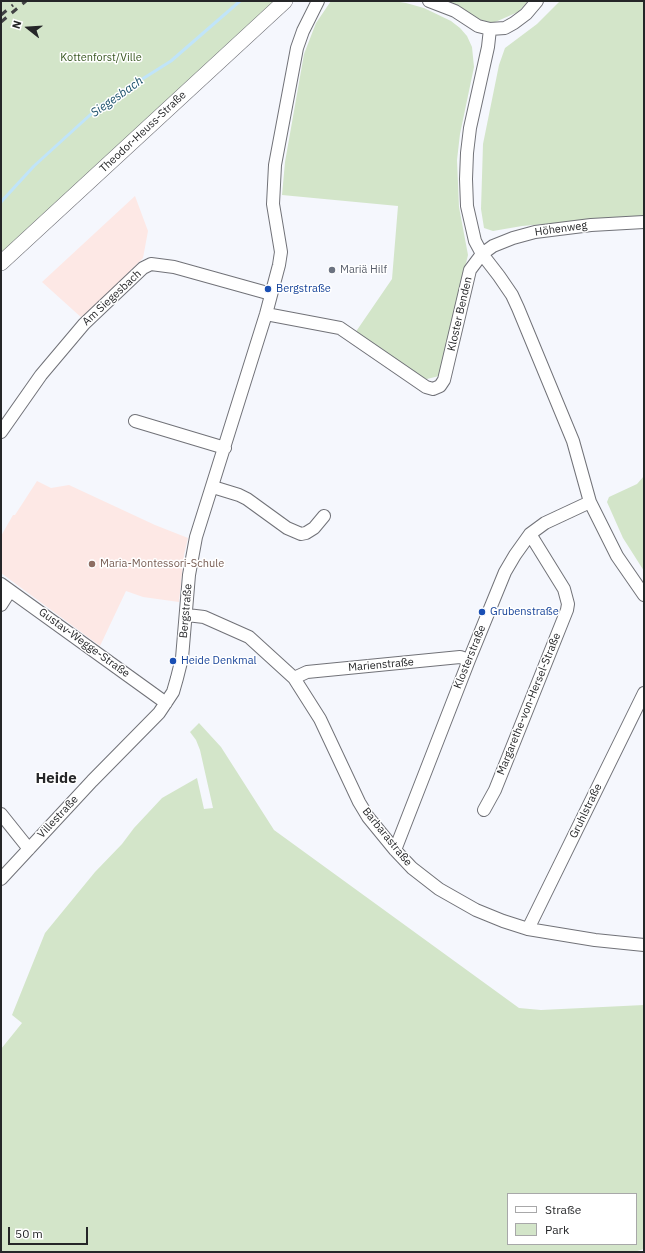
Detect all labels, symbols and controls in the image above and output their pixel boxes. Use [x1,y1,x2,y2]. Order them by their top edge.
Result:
north arrow [8,8,48,48]
text: N [9,19,24,30]
park label: Kottenforst/Ville [60,51,142,65]
water label: Siegesbach [88,74,146,120]
street label: Theodor-Heuss-Straße [97,88,189,176]
street label: Höhenweg [534,219,588,239]
place label: Mariä Hilf [340,263,387,277]
marker: Mariä Hilf [327,265,337,275]
street label: Am Siegesbach [80,267,144,329]
street label: Kloster Benden [445,275,475,353]
place label: Bergstraße [276,282,331,296]
marker: Bergstraße [263,284,273,294]
place label: Maria-Montessori-Schule [100,557,224,571]
marker: Maria-Montessori-Schule [87,559,97,569]
street label: Bergstraße [177,583,195,639]
place label: Grubenstraße [490,605,559,619]
street label: Gustav-Wegge-Straße [36,606,132,680]
marker: Grubenstraße [477,607,487,617]
street label: Klosterstraße [451,623,489,691]
street label: Margarethe-von-Hersel-Straße [494,631,564,777]
place label: Heide Denkmal [181,654,257,668]
marker: Heide Denkmal [168,656,178,666]
street label: Marienstraße [348,656,414,674]
district label: Heide [35,770,77,788]
street label: Gruhlstraße [567,781,605,841]
street label: Villestraße [35,793,81,841]
street label: Barbarastraße [359,805,415,869]
legend [507,1193,637,1245]
text: Straße [545,1202,581,1217]
scale bar [10,1219,90,1245]
text: Park [545,1222,569,1237]
text: 50 m [15,1226,43,1241]

